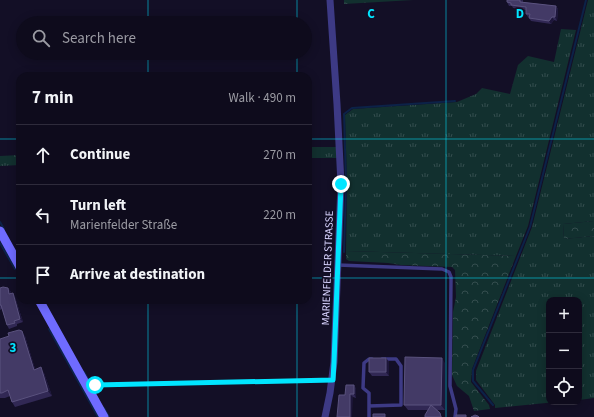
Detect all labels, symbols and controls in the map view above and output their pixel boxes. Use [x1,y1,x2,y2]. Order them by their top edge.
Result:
text: C [367,5,375,23]
text: D [516,5,524,23]
search box [16,16,312,60]
icon: search [30,27,52,49]
text: Search here [62,28,136,49]
text: 7 min [32,86,73,110]
text: Walk · 490 m [228,89,296,107]
icon: ahead [32,144,54,166]
text: Continue [70,144,130,165]
text: 270 m [263,146,296,164]
route end [332,175,350,193]
text: Turn left [70,195,126,216]
icon: left [32,204,54,226]
text: 220 m [263,206,296,224]
street label: MARIENFELDER STRASSE [318,210,337,326]
text: Marienfelder Straße [70,216,177,234]
icon: arrive [32,264,54,286]
text: Arrive at destination [70,264,205,285]
map controls [546,297,582,405]
button: + [546,297,582,333]
button: − [546,333,582,369]
text: 3 [10,339,17,357]
button: locate [546,369,582,405]
route start [86,376,104,394]

